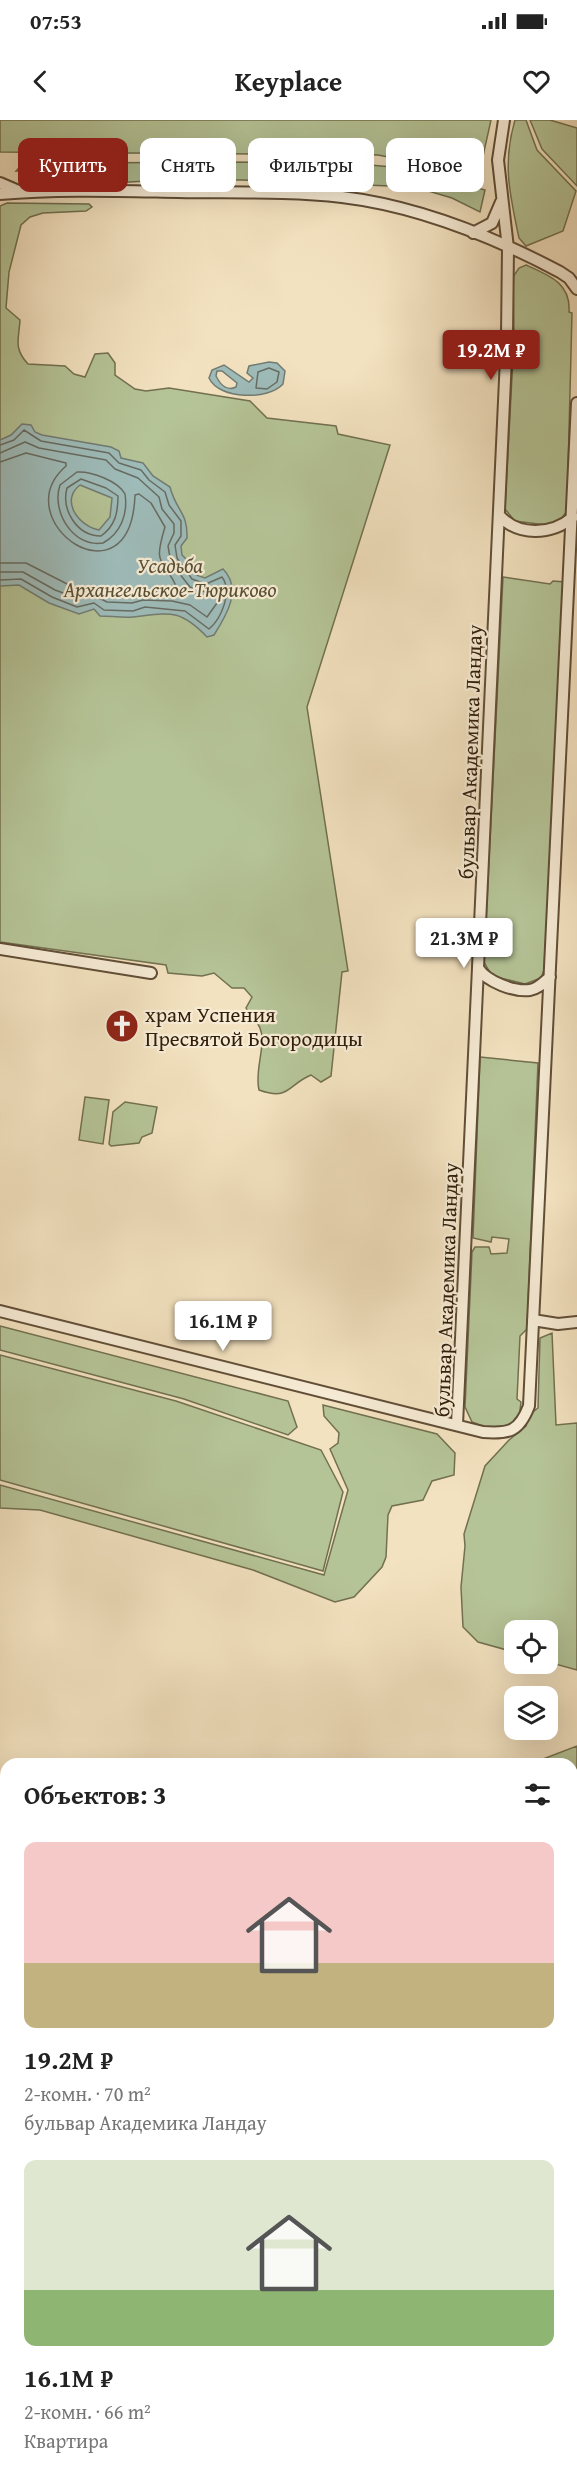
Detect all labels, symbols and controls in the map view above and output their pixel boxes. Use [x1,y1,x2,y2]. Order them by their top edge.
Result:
text: 07:53 [30,5,82,37]
text: Keyplace [235,61,342,101]
icon: back [24,65,57,98]
icon: heart [520,65,553,98]
chip: Купить [18,138,128,192]
chip: Снять [140,138,236,192]
chip: Фильтры [248,138,374,192]
chip: Новое [386,138,484,192]
pin: 19.2M ₽ [436,330,546,381]
text: 19.2M ₽ [457,335,525,364]
park label: Усадьба Архангельское-Тюриково [62,550,277,605]
street label: бульвар Академика Ландау [450,624,490,880]
pin: 21.3M ₽ [409,918,519,969]
text: 21.3M ₽ [430,923,498,952]
place label: храм Успения Пресвятой Богородицы [145,999,363,1054]
church icon: храм Успения Пресвятой Богородицы [104,1008,140,1044]
street label: бульвар Академика Ландау [426,1162,466,1418]
pin: 16.1M ₽ [168,1301,278,1352]
text: 16.1M ₽ [189,1306,257,1335]
map controls [504,1620,558,1740]
button: locate [504,1620,558,1674]
button: layers [504,1686,558,1740]
text: Объектов: 3 [24,1775,167,1814]
icon: filters [521,1778,554,1811]
icon: home [235,1881,343,1989]
text: 19.2M ₽ [24,2040,113,2079]
text: 2-комн. · 70 m² [24,2079,151,2108]
text: бульвар Академика Ландау [24,2108,267,2137]
icon: home [235,2199,343,2307]
text: 16.1M ₽ [24,2358,113,2397]
text: 2-комн. · 66 m² [24,2397,151,2426]
text: Квартира [24,2426,108,2455]

